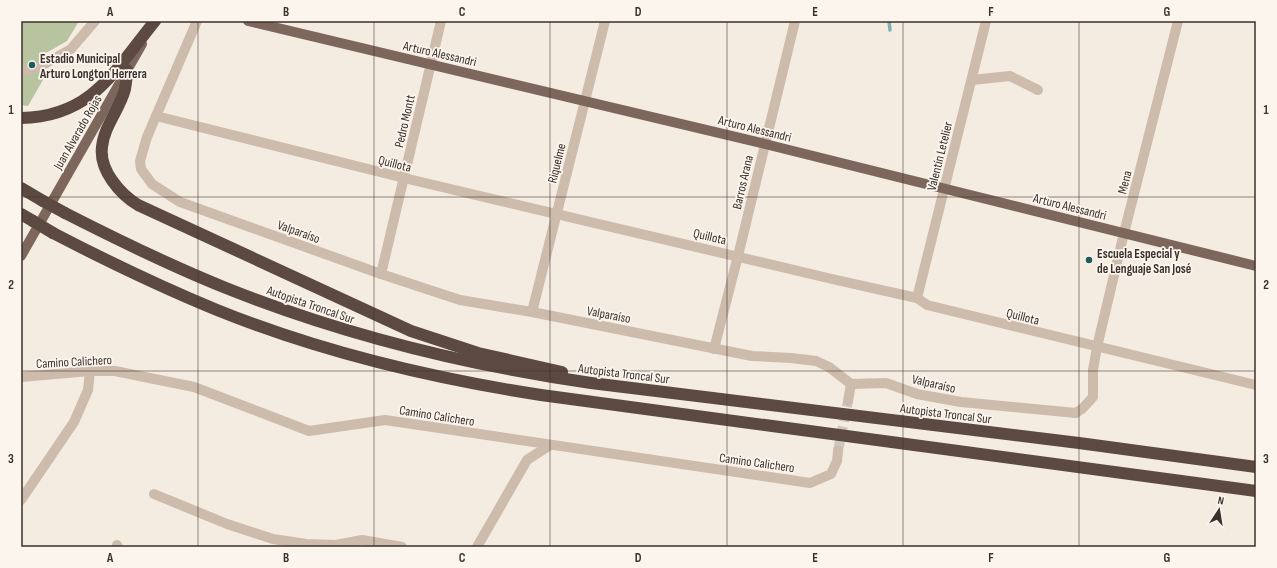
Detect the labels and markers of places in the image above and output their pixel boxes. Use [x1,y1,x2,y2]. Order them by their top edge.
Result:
place label: Estadio Municipal Arturo Longton Herrera [39,51,147,82]
marker: Estadio Municipal Arturo Longton Herrera [27,60,37,70]
place label: Escuela Especial y de Lenguaje San José [1097,246,1192,277]
marker: Escuela Especial y de Lenguaje San José [1084,255,1094,265]

